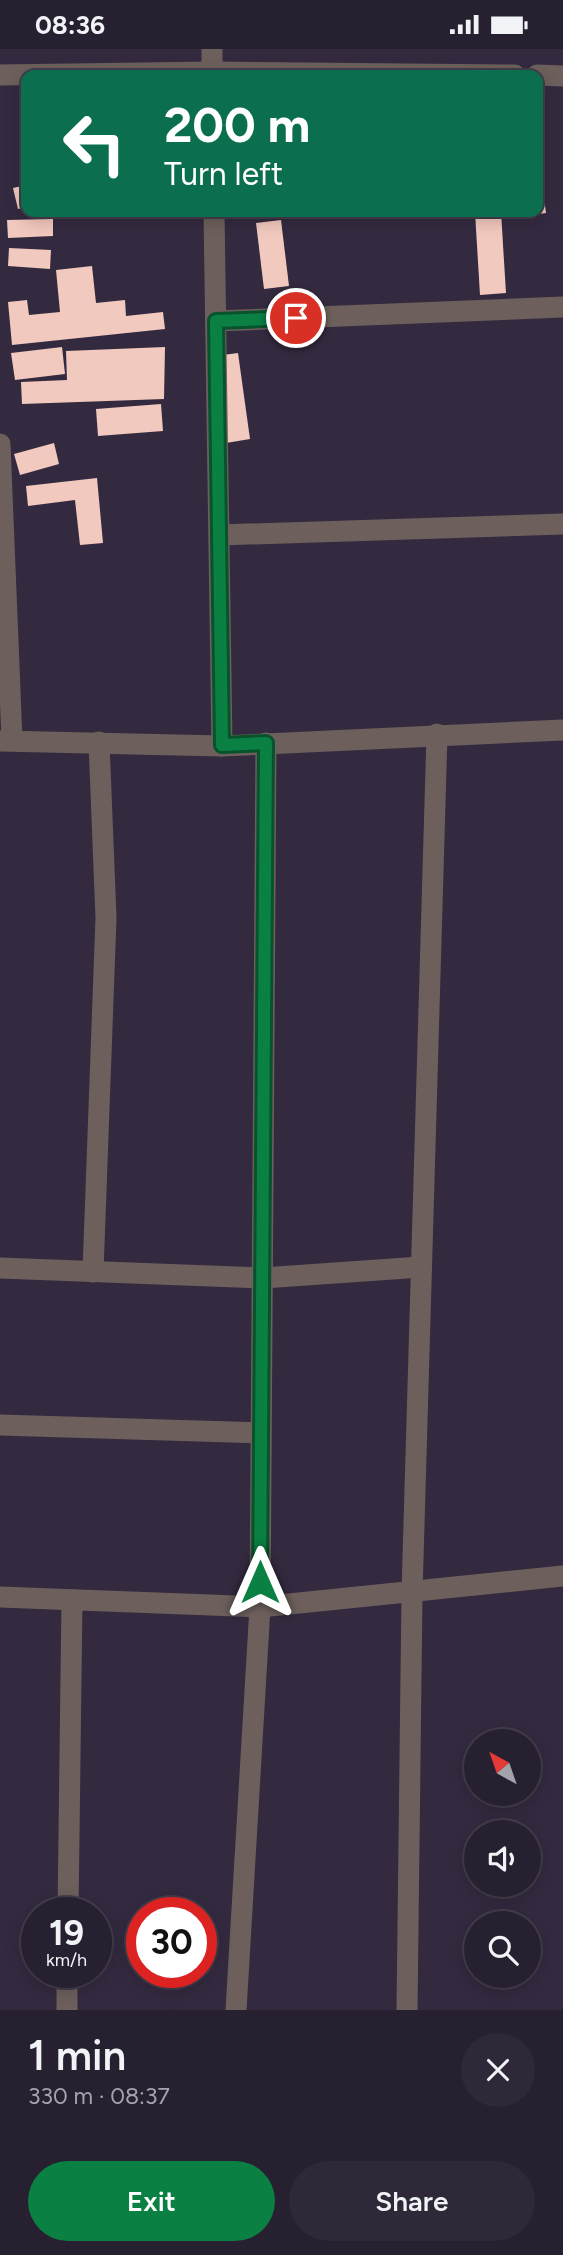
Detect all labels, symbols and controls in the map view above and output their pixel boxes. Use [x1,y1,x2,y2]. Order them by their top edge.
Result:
text: 08:36 [35,9,105,41]
text: 200 m [164,95,310,154]
icon: left [49,98,140,189]
text: Turn left [164,155,283,193]
pin [266,288,326,348]
icon: arrive [277,299,315,337]
position arrow [223,1545,297,1619]
north arrow [464,1729,541,1806]
map controls [464,1729,541,1988]
button: sound [464,1820,541,1897]
speed limit sign: 30 [126,1897,217,1988]
button: search [464,1911,541,1988]
text: 19 [49,1912,84,1954]
text: km/h [46,1949,87,1971]
text: 1 min [28,2030,126,2081]
button: close [461,2033,535,2107]
text: 330 m · 08:37 [28,2082,170,2110]
button: Exit [28,2161,275,2241]
button: Share [289,2161,535,2241]

